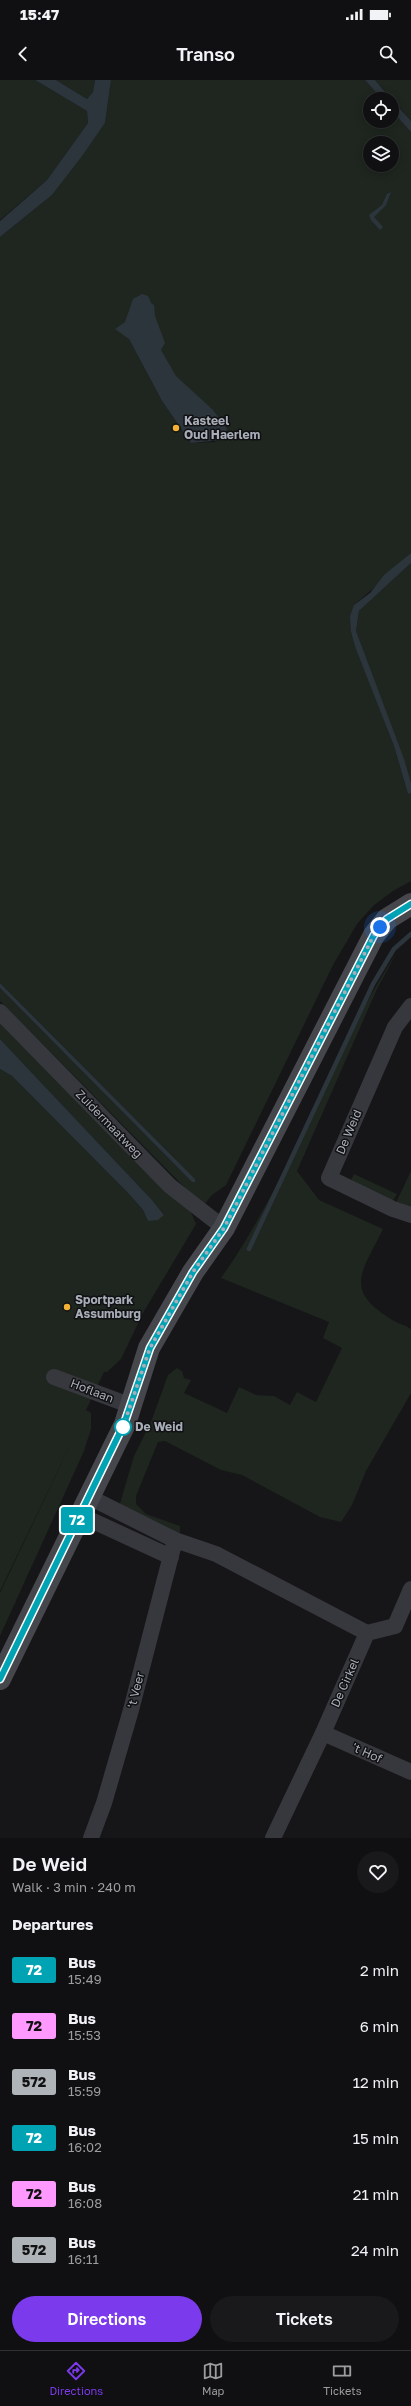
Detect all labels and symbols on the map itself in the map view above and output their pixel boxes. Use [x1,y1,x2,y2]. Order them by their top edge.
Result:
place label: Kasteel Oud Haerlem [184,413,260,442]
marker: Kasteel Oud Haerlem [171,423,181,433]
your location [370,917,390,937]
street label: Zuidermaatweg [73,1086,146,1161]
street label: De Weid [332,1107,365,1156]
place label: Sportpark Assumburg [75,1292,141,1321]
marker: Sportpark Assumburg [62,1302,72,1312]
street label: Hoflaan [68,1375,116,1406]
marker: De Weid [114,1418,132,1436]
place label: De Weid [135,1419,183,1434]
line badge: 72 [59,1507,95,1533]
street label: De Cirkel [327,1656,362,1709]
street label: 't Veer [124,1670,147,1710]
street label: 't Hof [350,1739,385,1766]

